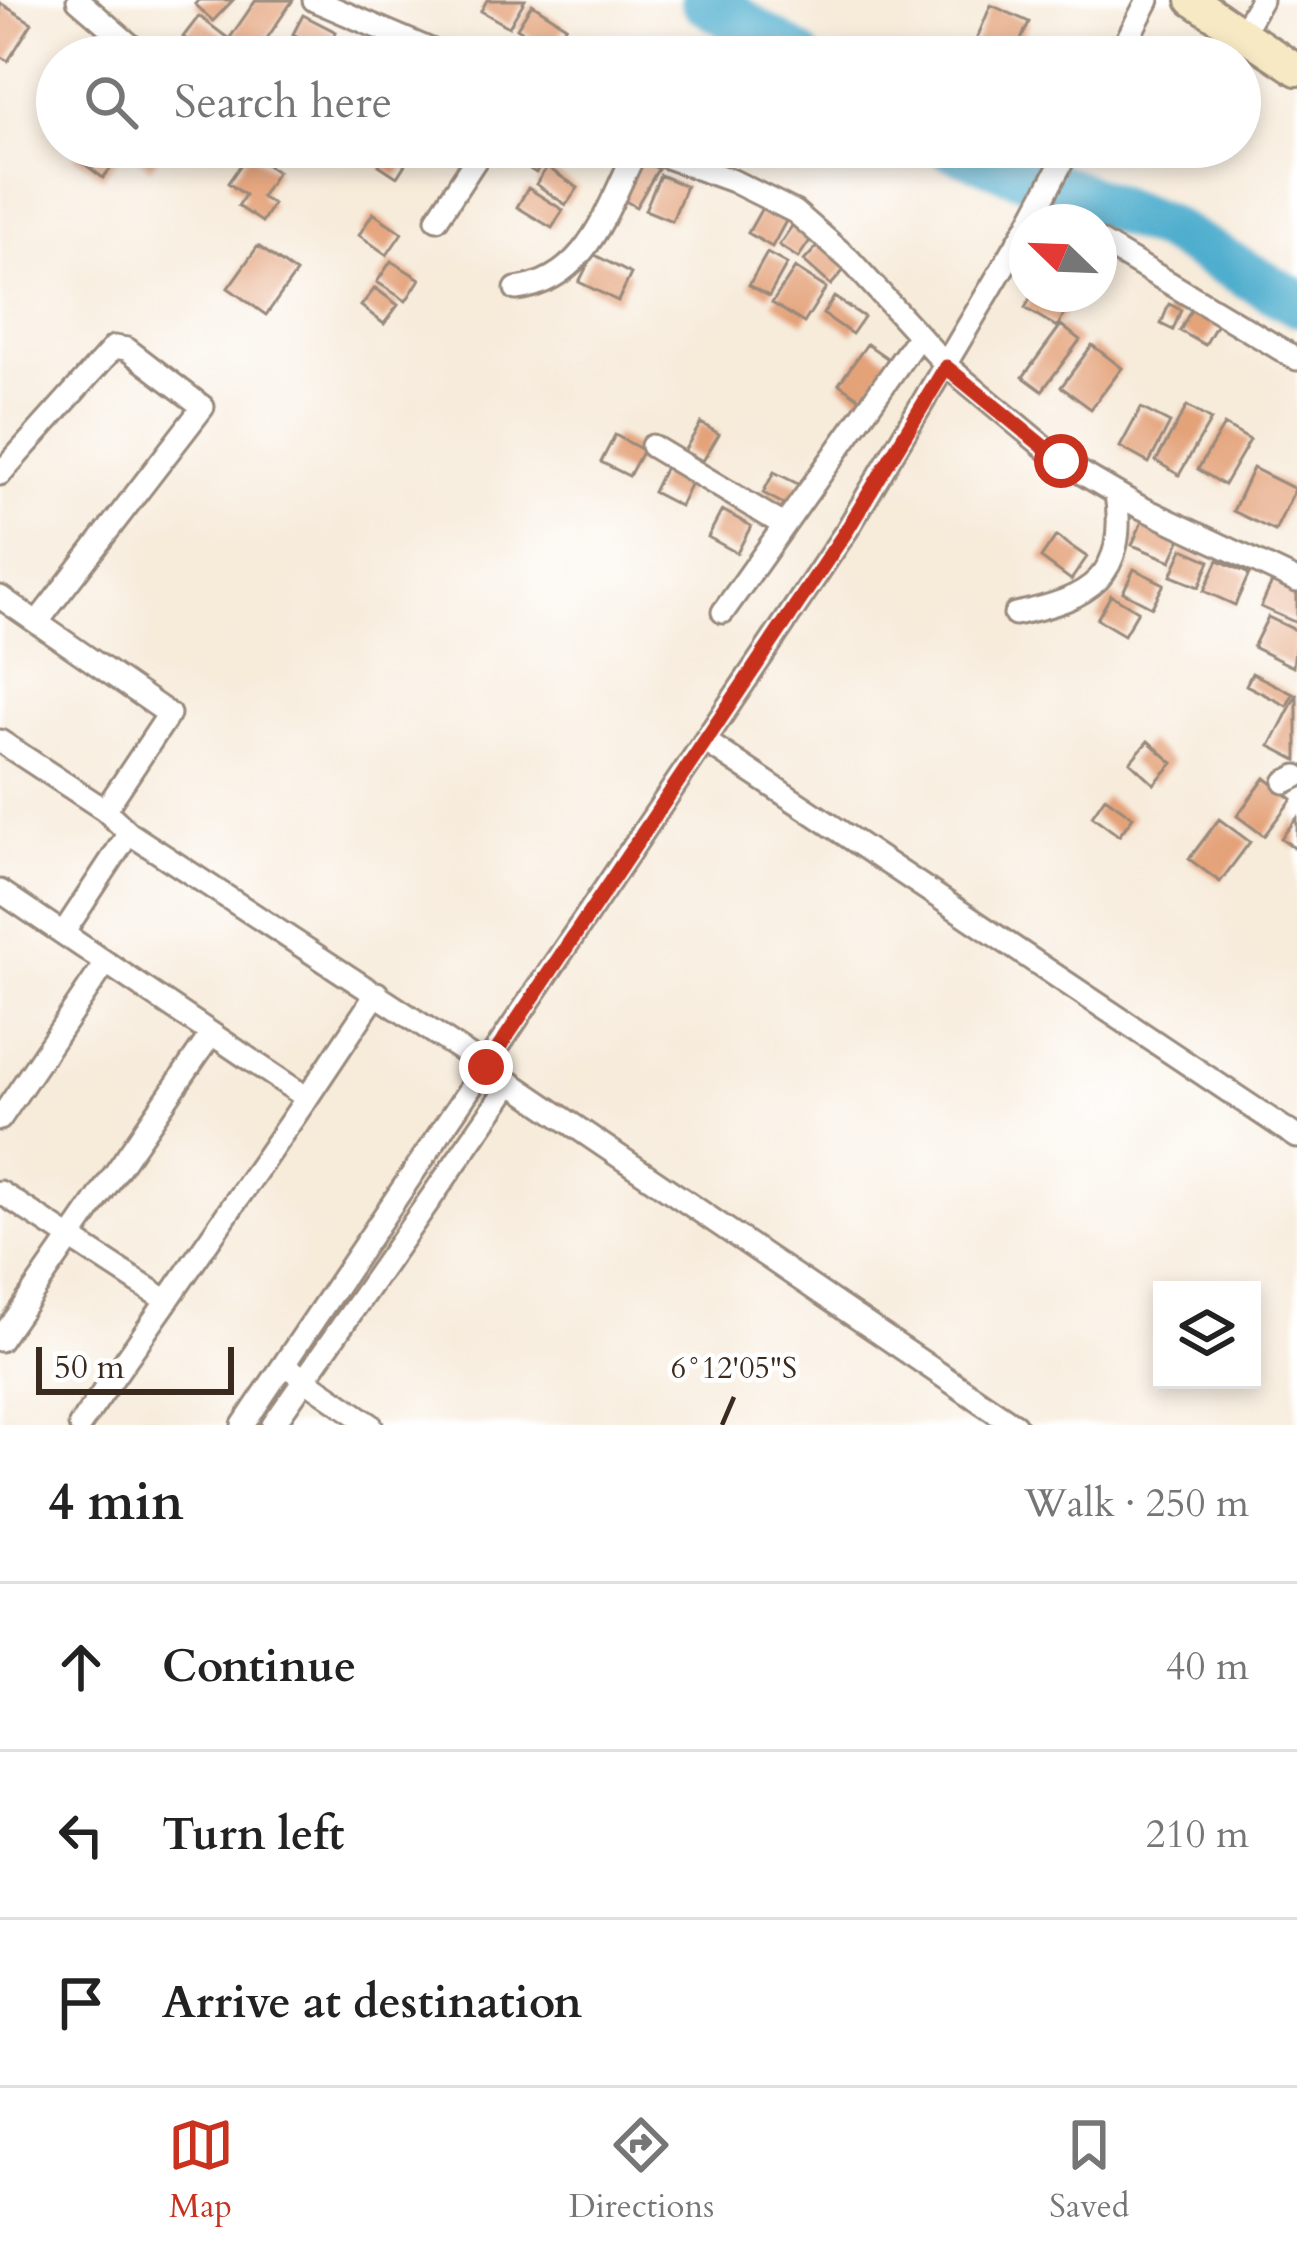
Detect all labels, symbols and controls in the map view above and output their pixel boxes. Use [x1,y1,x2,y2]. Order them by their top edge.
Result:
search box [36,36,1261,168]
icon: search [78,69,144,135]
text: Search here [174,72,392,133]
north arrow [1009,204,1117,312]
route start [1034,434,1088,488]
route end [459,1040,513,1094]
map controls [1153,1281,1261,1389]
button: layers [1153,1281,1261,1389]
scale bar [36,1341,234,1394]
text: 50 m [54,1345,125,1390]
text: 6°12'05"S [671,1348,797,1389]
text: 4 min [48,1468,184,1538]
text: Walk · 250 m [1024,1477,1249,1530]
icon: ahead [48,1634,114,1700]
text: Continue [162,1636,356,1697]
text: 40 m [1166,1640,1249,1693]
icon: left [48,1802,114,1868]
text: Turn left [162,1804,344,1865]
text: 210 m [1146,1808,1249,1861]
icon: arrive [48,1970,114,2036]
text: Arrive at destination [162,1972,582,2033]
tab: Map [168,2112,234,2229]
tab: Directions [569,2112,714,2229]
tab: Saved [1049,2112,1129,2229]

